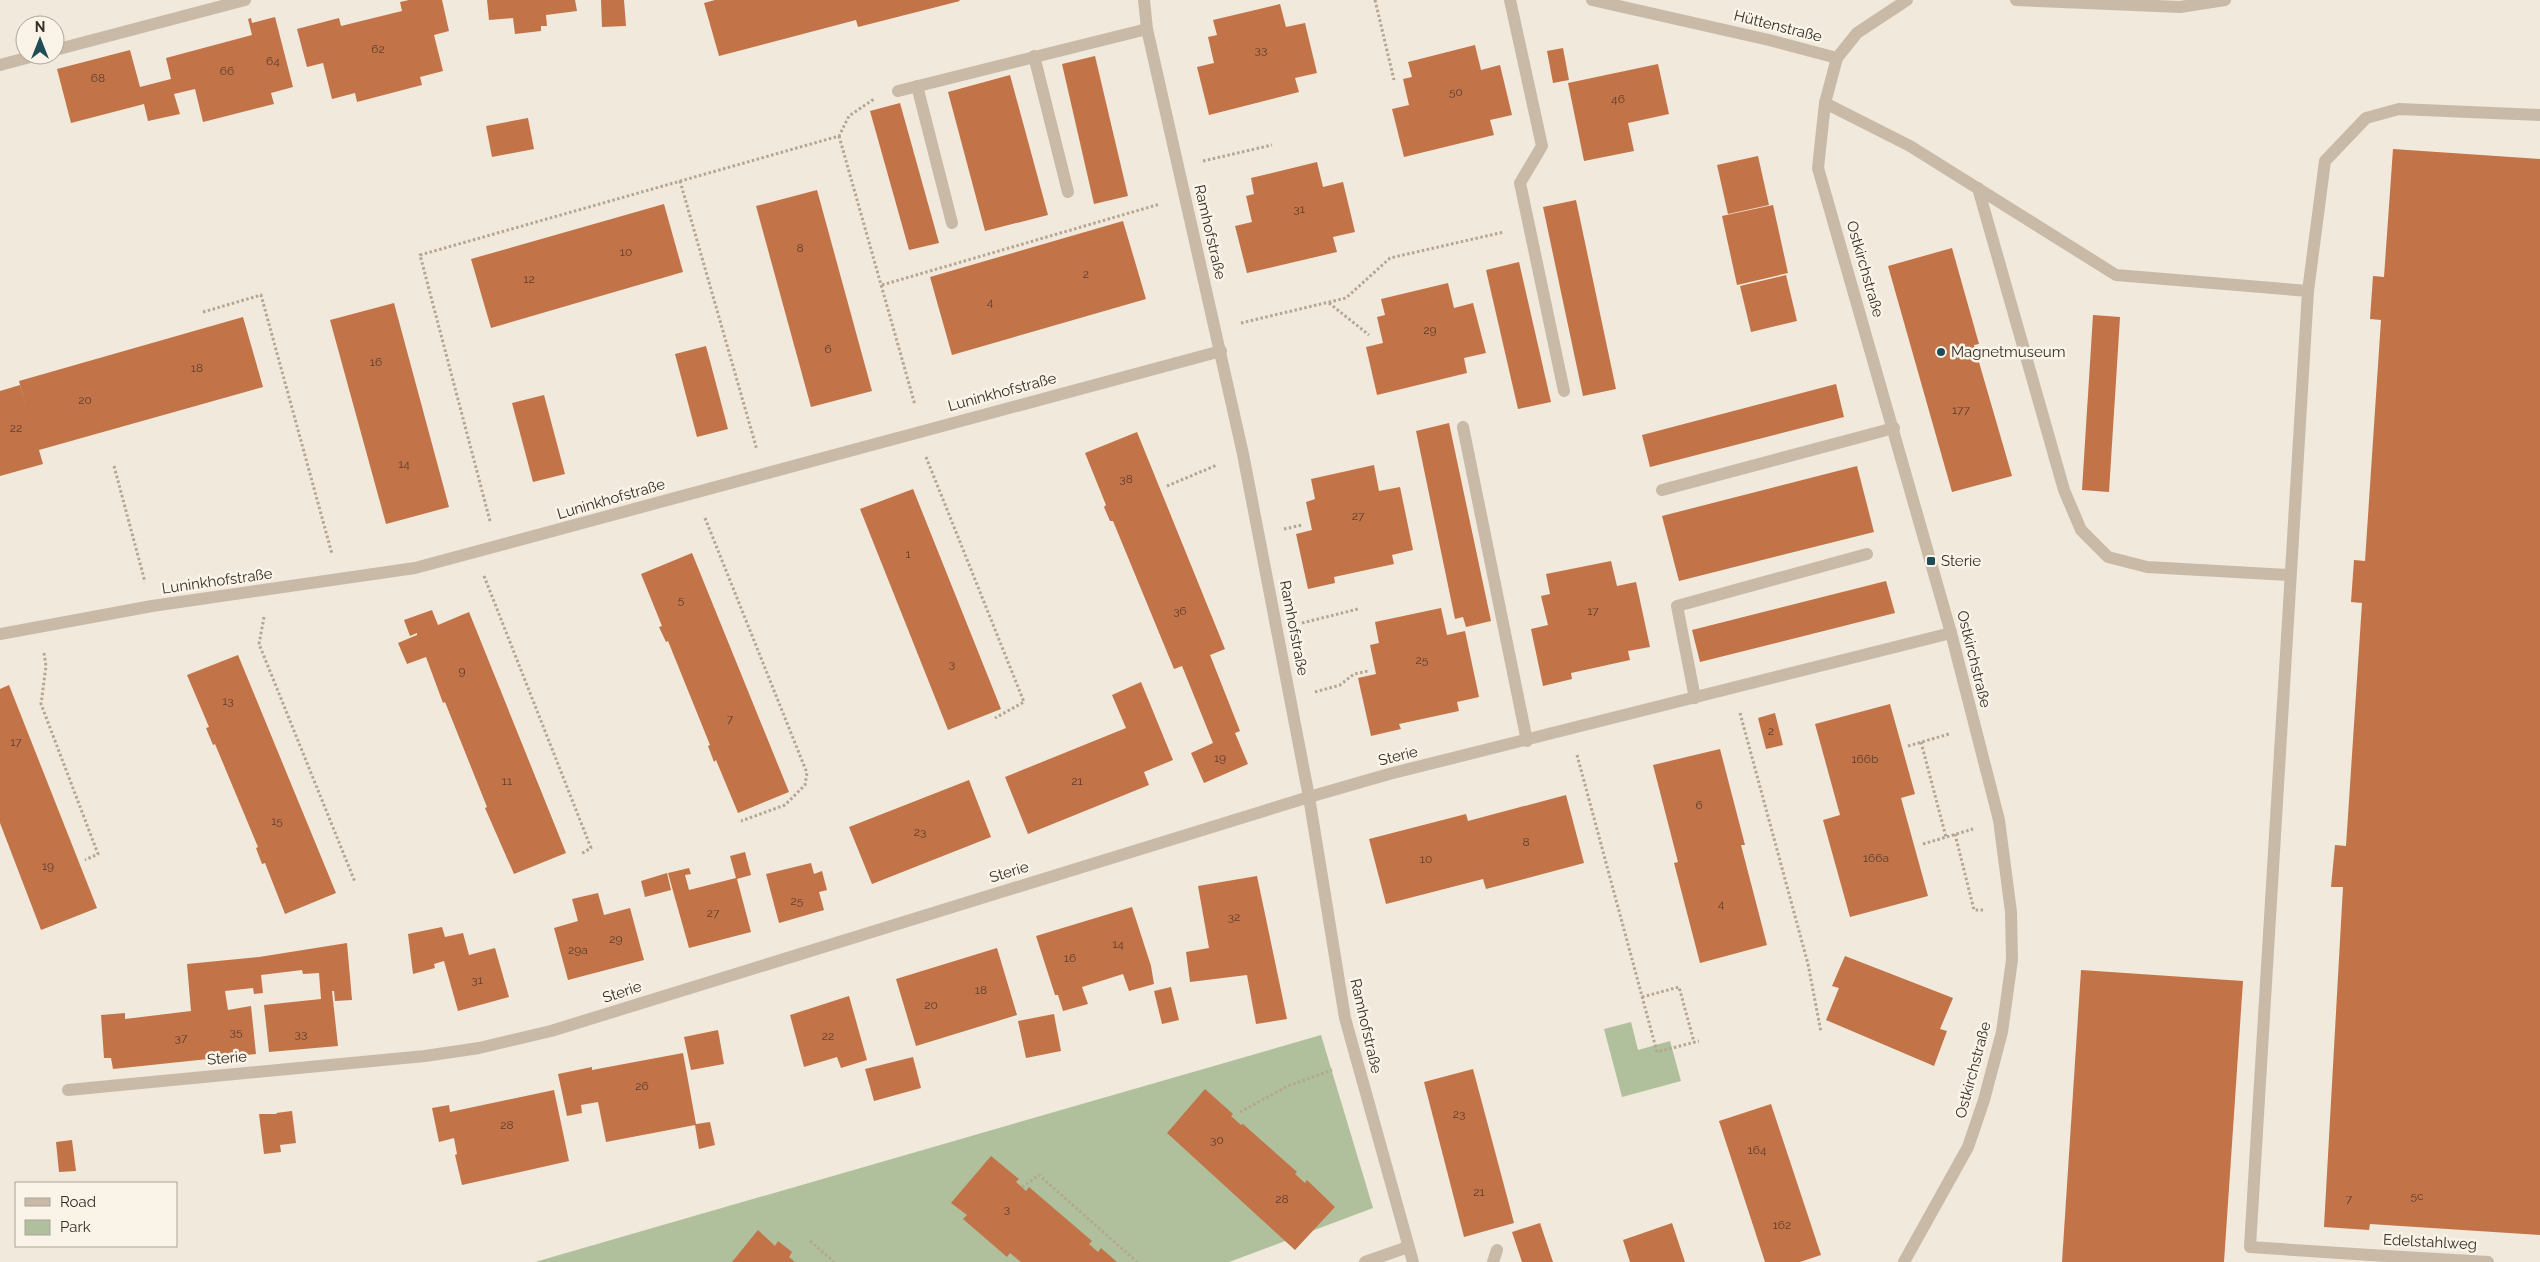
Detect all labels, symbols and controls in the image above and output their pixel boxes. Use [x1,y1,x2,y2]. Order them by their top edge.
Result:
street label: Hüttenstraße [1732,6,1824,46]
north arrow [15,15,65,65]
text: N [35,19,45,35]
house number: 62 [371,42,385,56]
house number: 33 [1255,43,1267,57]
house number: 64 [266,54,280,68]
house number: 66 [220,64,234,78]
house number: 68 [91,71,105,85]
house number: 50 [1449,85,1463,99]
house number: 46 [1611,92,1625,106]
street label: Ramhofstraße [1190,183,1230,281]
house number: 31 [1293,202,1305,216]
street label: Ostkirchstraße [1843,219,1887,319]
house number: 8 [796,241,804,255]
house number: 10 [620,245,632,259]
house number: 2 [1083,267,1089,281]
house number: 12 [523,272,535,286]
house number: 4 [987,295,994,309]
house number: 29 [1423,323,1437,337]
house number: 6 [824,342,832,356]
place label: Magnetmuseum [1951,343,2065,361]
marker: Magnetmuseum [1935,346,1947,358]
house number: 16 [370,355,382,369]
house number: 18 [191,361,203,375]
street label: Luninkhofstraße [946,369,1058,415]
house number: 20 [78,393,92,407]
house number: 177 [1952,403,1971,417]
house number: 22 [10,421,22,435]
house number: 14 [398,457,410,471]
house number: 38 [1119,472,1133,486]
street label: Luninkhofstraße [555,475,667,523]
house number: 27 [1352,509,1365,523]
house number: 1 [905,547,911,561]
place label: Sterie [1941,552,1981,570]
marker: Sterie [1925,555,1937,567]
street label: Luninkhofstraße [161,564,274,598]
street label: Ramhofstraße [1276,579,1312,677]
house number: 5 [678,593,685,607]
house number: 36 [1173,604,1187,618]
house number: 17 [1587,604,1599,618]
street label: Ostkirchstraße [1953,609,1995,710]
house number: 25 [1416,653,1429,667]
house number: 3 [949,657,955,671]
house number: 9 [458,664,466,678]
house number: 13 [222,694,234,708]
house number: 7 [727,712,734,726]
house number: 2 [1768,724,1774,738]
house number: 17 [10,735,22,749]
street label: Sterie [1376,742,1420,770]
house number: 19 [1214,751,1226,765]
house number: 166b [1851,752,1879,766]
house number: 11 [502,774,512,788]
house number: 21 [1071,774,1083,788]
house number: 6 [1695,798,1703,812]
house number: 15 [271,814,283,828]
house number: 23 [914,825,926,839]
house number: 8 [1522,835,1530,849]
house number: 166a [1863,851,1889,865]
house number: 10 [1420,852,1432,866]
street label: Sterie [987,857,1031,886]
house number: 19 [42,859,54,873]
house number: 25 [791,894,804,908]
house number: 4 [1718,897,1725,911]
house number: 27 [707,906,720,920]
house number: 32 [1228,910,1240,924]
house number: 29 [609,932,623,946]
house number: 14 [1112,937,1124,951]
house number: 29a [568,943,588,957]
house number: 16 [1064,951,1076,965]
house number: 31 [471,973,483,987]
street label: Sterie [600,977,644,1007]
street label: Ramhofstraße [1346,977,1386,1075]
house number: 18 [975,983,987,997]
house number: 20 [924,998,938,1012]
street label: Ostkirchstraße [1951,1019,1995,1120]
house number: 35 [230,1025,243,1039]
house number: 33 [295,1027,307,1041]
house number: 22 [822,1029,834,1043]
house number: 37 [175,1031,188,1045]
street label: Sterie [206,1047,248,1069]
house number: 26 [635,1079,649,1093]
house number: 23 [1453,1107,1465,1121]
house number: 28 [500,1118,514,1132]
house number: 30 [1210,1133,1224,1147]
house number: 164 [1748,1143,1767,1157]
legend [15,1182,178,1247]
house number: 21 [1473,1185,1485,1199]
house number: 5c [2410,1189,2424,1203]
house number: 28 [1275,1192,1289,1206]
house number: 7 [2346,1192,2353,1206]
text: Road [60,1193,96,1211]
house number: 3 [1004,1202,1010,1216]
text: Park [60,1218,91,1236]
house number: 162 [1773,1218,1791,1232]
street label: Edelstahlweg [2383,1231,2477,1253]

